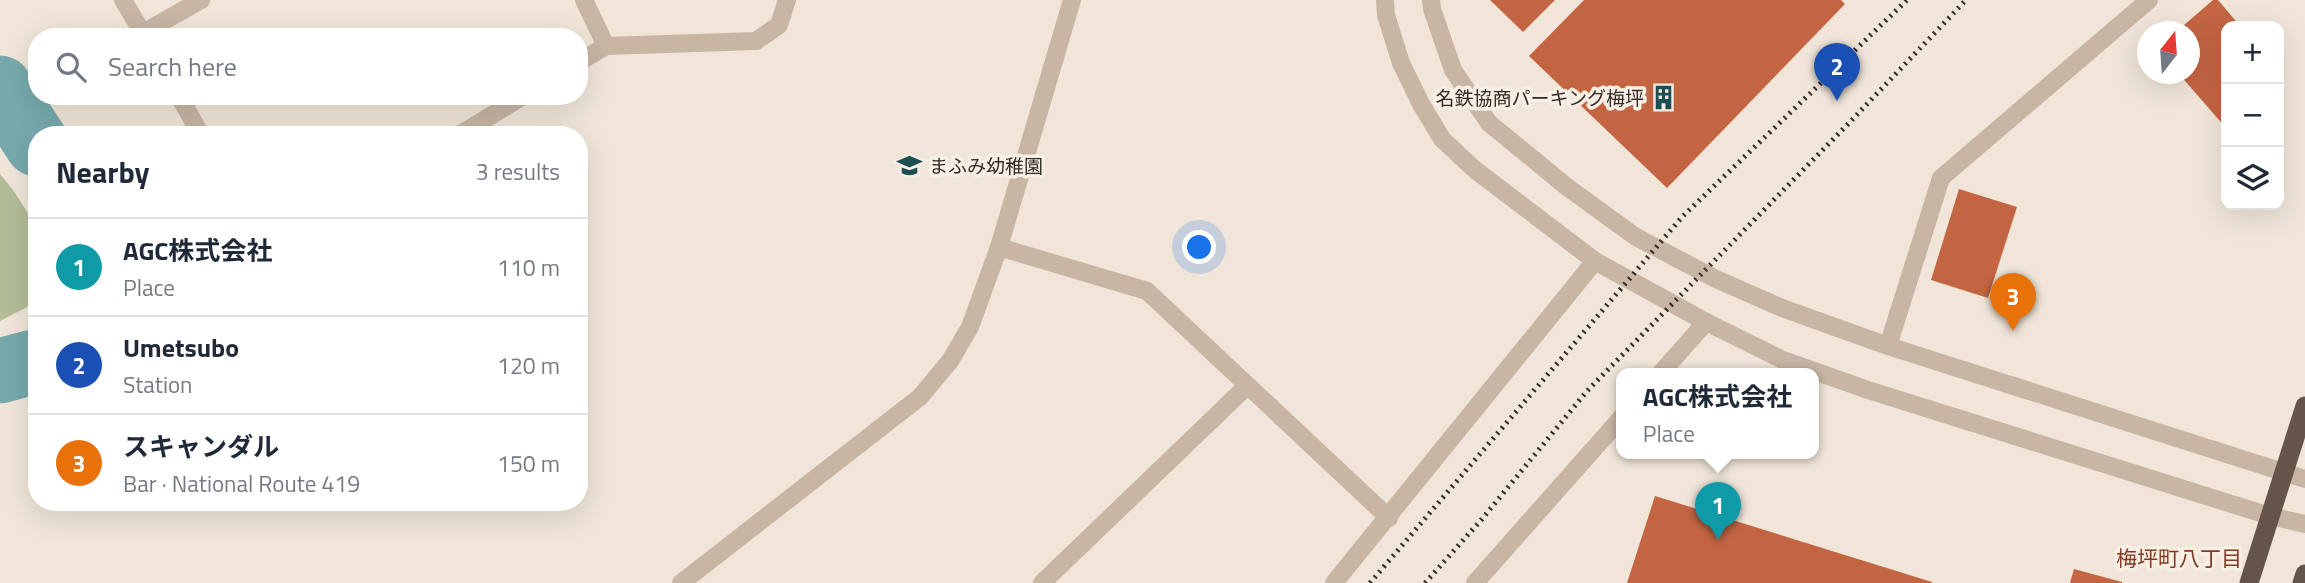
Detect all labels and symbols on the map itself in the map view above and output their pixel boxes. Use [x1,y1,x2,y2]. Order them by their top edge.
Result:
north arrow [2137,21,2200,84]
pin: 2 [1814,43,1860,101]
place label: 名鉄協商パーキング梅坪 [1436,83,1644,112]
building icon: 名鉄協商パーキング梅坪 [1650,83,1678,111]
school or university icon: まふみ幼稚園 [895,151,923,179]
place label: まふみ幼稚園 [929,151,1043,180]
your location [1182,230,1216,264]
pin: 3 [1990,273,2036,331]
pin: 1 [1695,482,1741,540]
district label: 梅坪町八丁目 [2116,542,2242,574]

